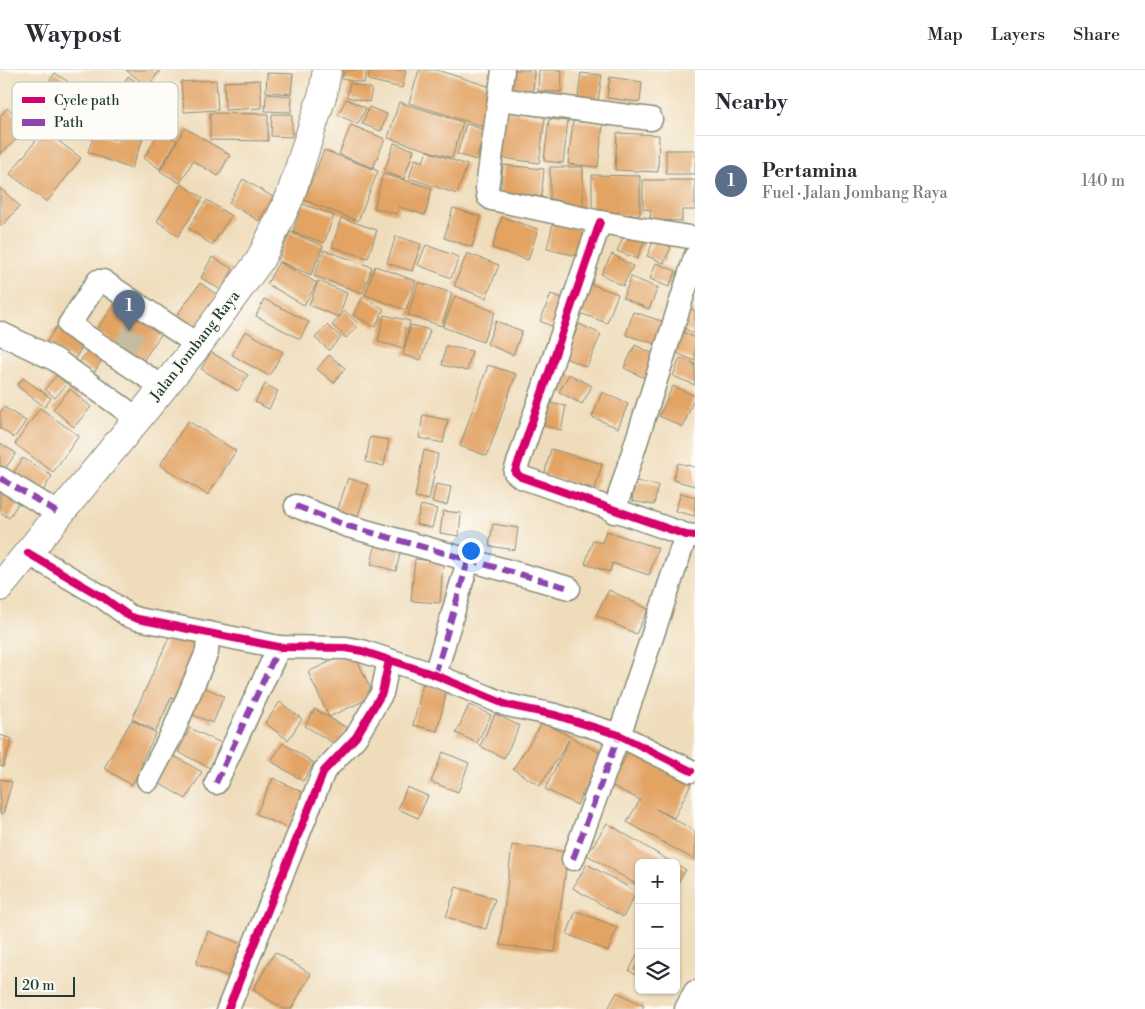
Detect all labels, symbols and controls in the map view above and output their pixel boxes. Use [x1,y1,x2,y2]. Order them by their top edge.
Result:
text: Waypost [25,20,121,50]
text: Map [928,23,963,46]
text: Layers [991,23,1045,46]
text: Share [1073,23,1120,46]
legend [12,82,178,140]
text: Nearby [715,90,788,116]
text: Cycle path [54,92,120,110]
text: Path [54,114,84,132]
text: Pertamina [762,159,857,183]
text: 1 [727,171,735,191]
text: 140 m [1081,171,1125,191]
text: Fuel · Jalan Jombang Raya [762,183,948,203]
street label: Jalan Jombang Raya [145,287,244,406]
pin: 1 [113,290,145,331]
your location [458,538,484,564]
map controls [635,859,680,994]
button: + [635,859,680,904]
button: − [635,904,680,949]
button: layers [635,949,680,994]
scale bar [15,974,75,997]
text: 20 m [22,977,54,995]

